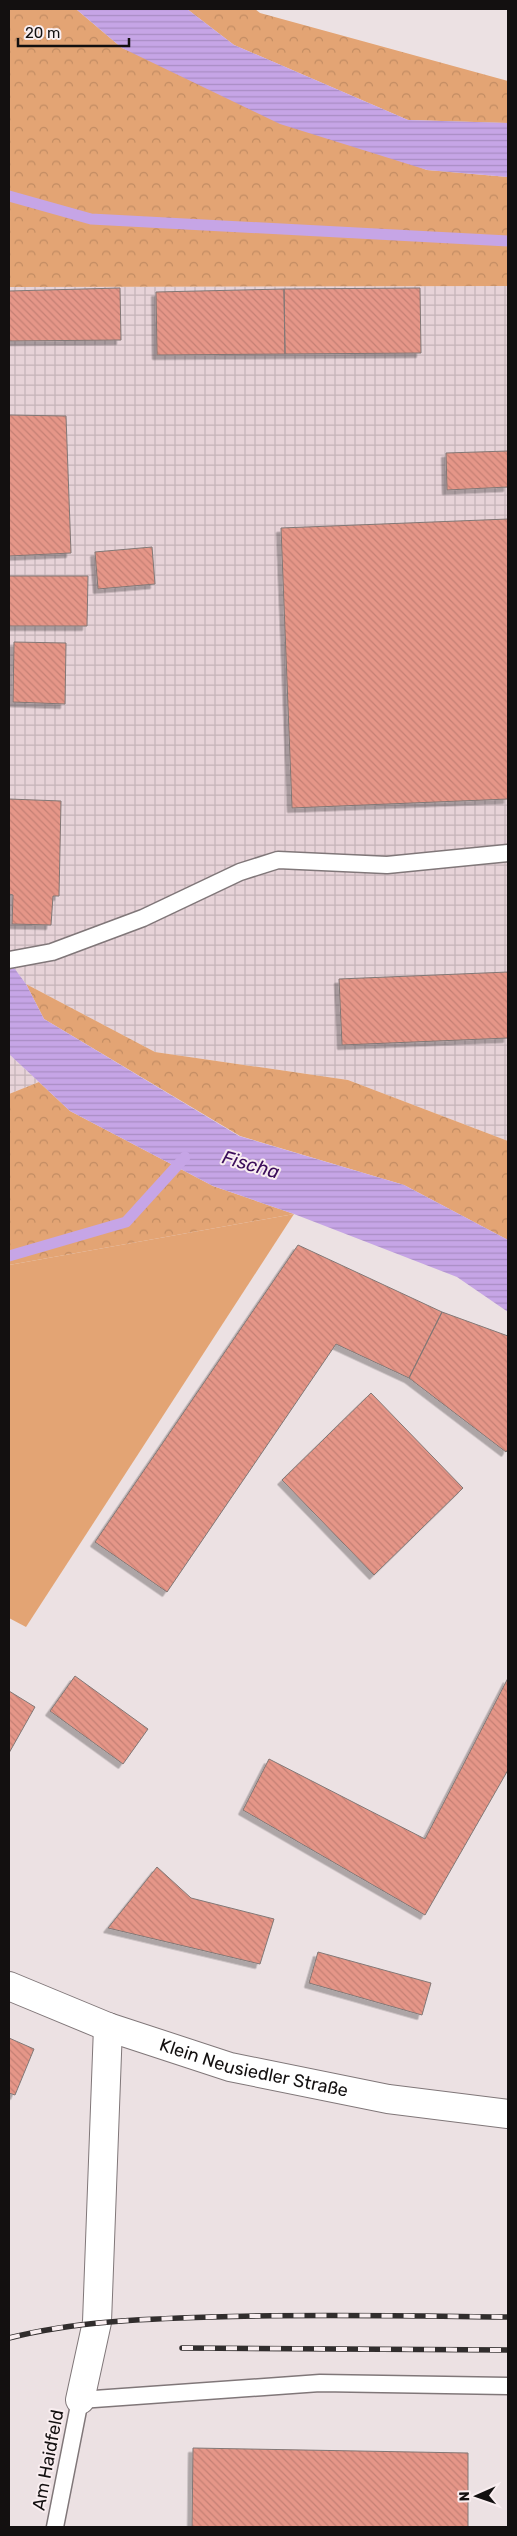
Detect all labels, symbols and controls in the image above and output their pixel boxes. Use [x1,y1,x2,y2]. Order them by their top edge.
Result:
scale bar [18,15,129,47]
text: 20 m [25,24,60,42]
water label: Fischa [220,1145,282,1184]
street label: Klein Neusiedler Straße [157,2034,350,2102]
street label: Am Haidfeld [27,2408,69,2512]
north arrow [452,2471,502,2521]
text: N [456,2491,473,2502]

